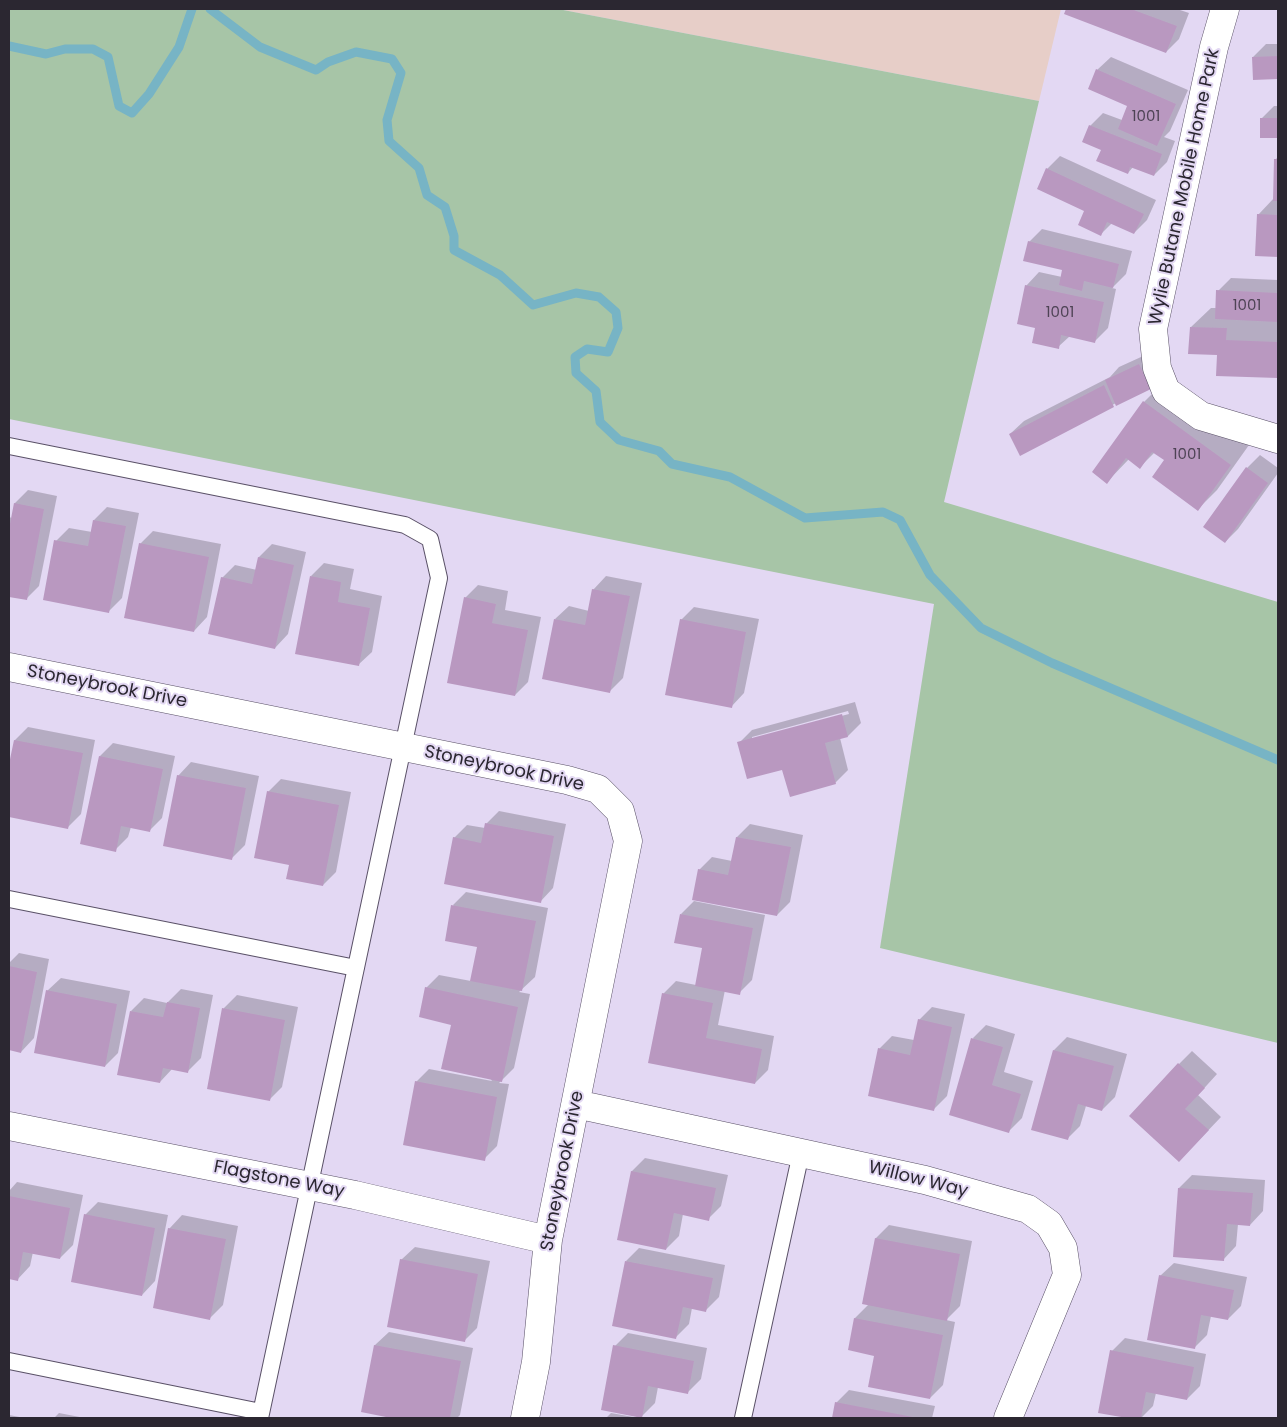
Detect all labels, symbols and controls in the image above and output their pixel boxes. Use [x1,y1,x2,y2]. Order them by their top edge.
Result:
street label: Wylie Butane Mobile Home Park [1145,47,1225,327]
house number: 1001 [1132,108,1160,126]
house number: 1001 [1233,297,1261,315]
house number: 1001 [1046,304,1074,322]
house number: 1001 [1173,446,1201,464]
street label: Stoneybrook Drive [25,661,189,713]
street label: Stoneybrook Drive [422,742,586,796]
street label: Stoneybrook Drive [537,1089,589,1253]
street label: Flagstone Way [212,1157,346,1203]
street label: Willow Way [866,1157,970,1203]

